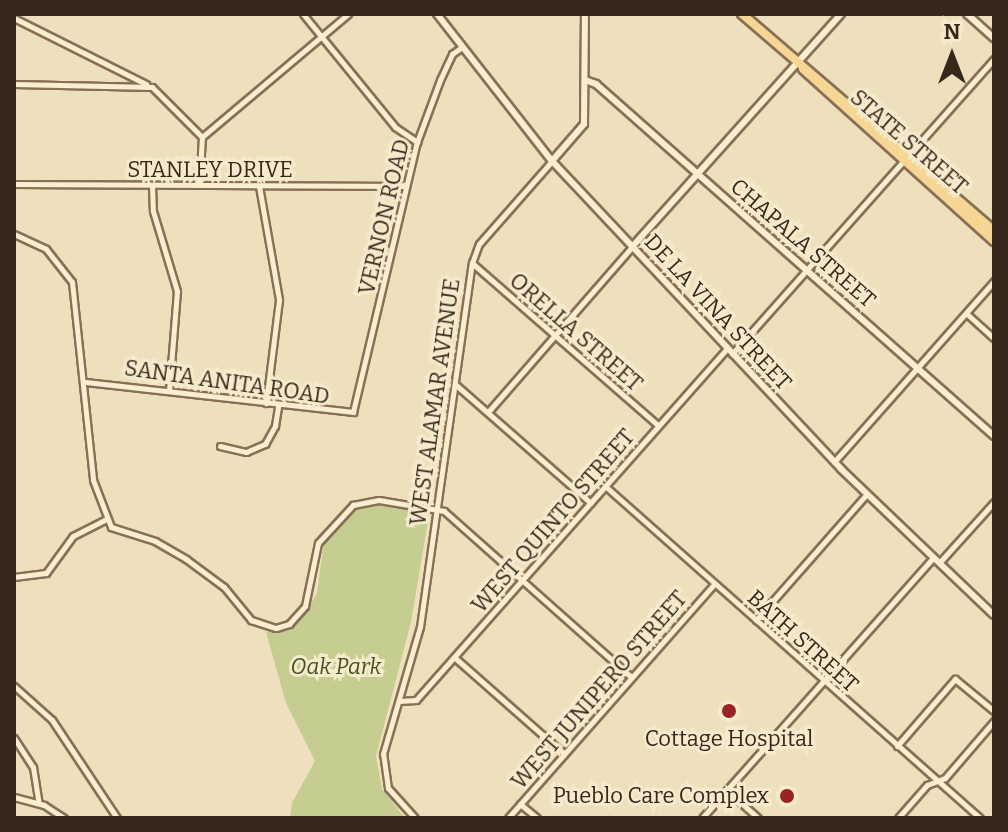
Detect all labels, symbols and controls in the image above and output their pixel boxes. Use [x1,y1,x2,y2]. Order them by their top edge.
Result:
north arrow [912,16,992,96]
text: N [944,18,960,45]
street label: STATE STREET [845,84,973,200]
street label: VERNON ROAD [353,137,415,297]
street label: STANLEY DRIVE [127,157,293,183]
street label: CHAPALA STREET [725,173,881,313]
street label: DE LA VINA STREET [639,229,797,395]
street label: ORELLA STREET [504,267,648,397]
street label: WEST ALAMAR AVENUE [405,277,465,527]
street label: SANTA ANITA ROAD [123,355,331,409]
street label: WEST QUINTO STREET [466,424,640,618]
street label: BATH STREET [742,584,864,698]
street label: WEST JUNIPERO STREET [506,586,692,794]
park label: Oak Park [291,654,381,680]
marker: Cottage Hospital [718,700,740,722]
place label: Cottage Hospital [645,726,813,752]
place label: Pueblo Care Complex [553,783,769,809]
marker: Pueblo Care Complex [776,785,798,807]

